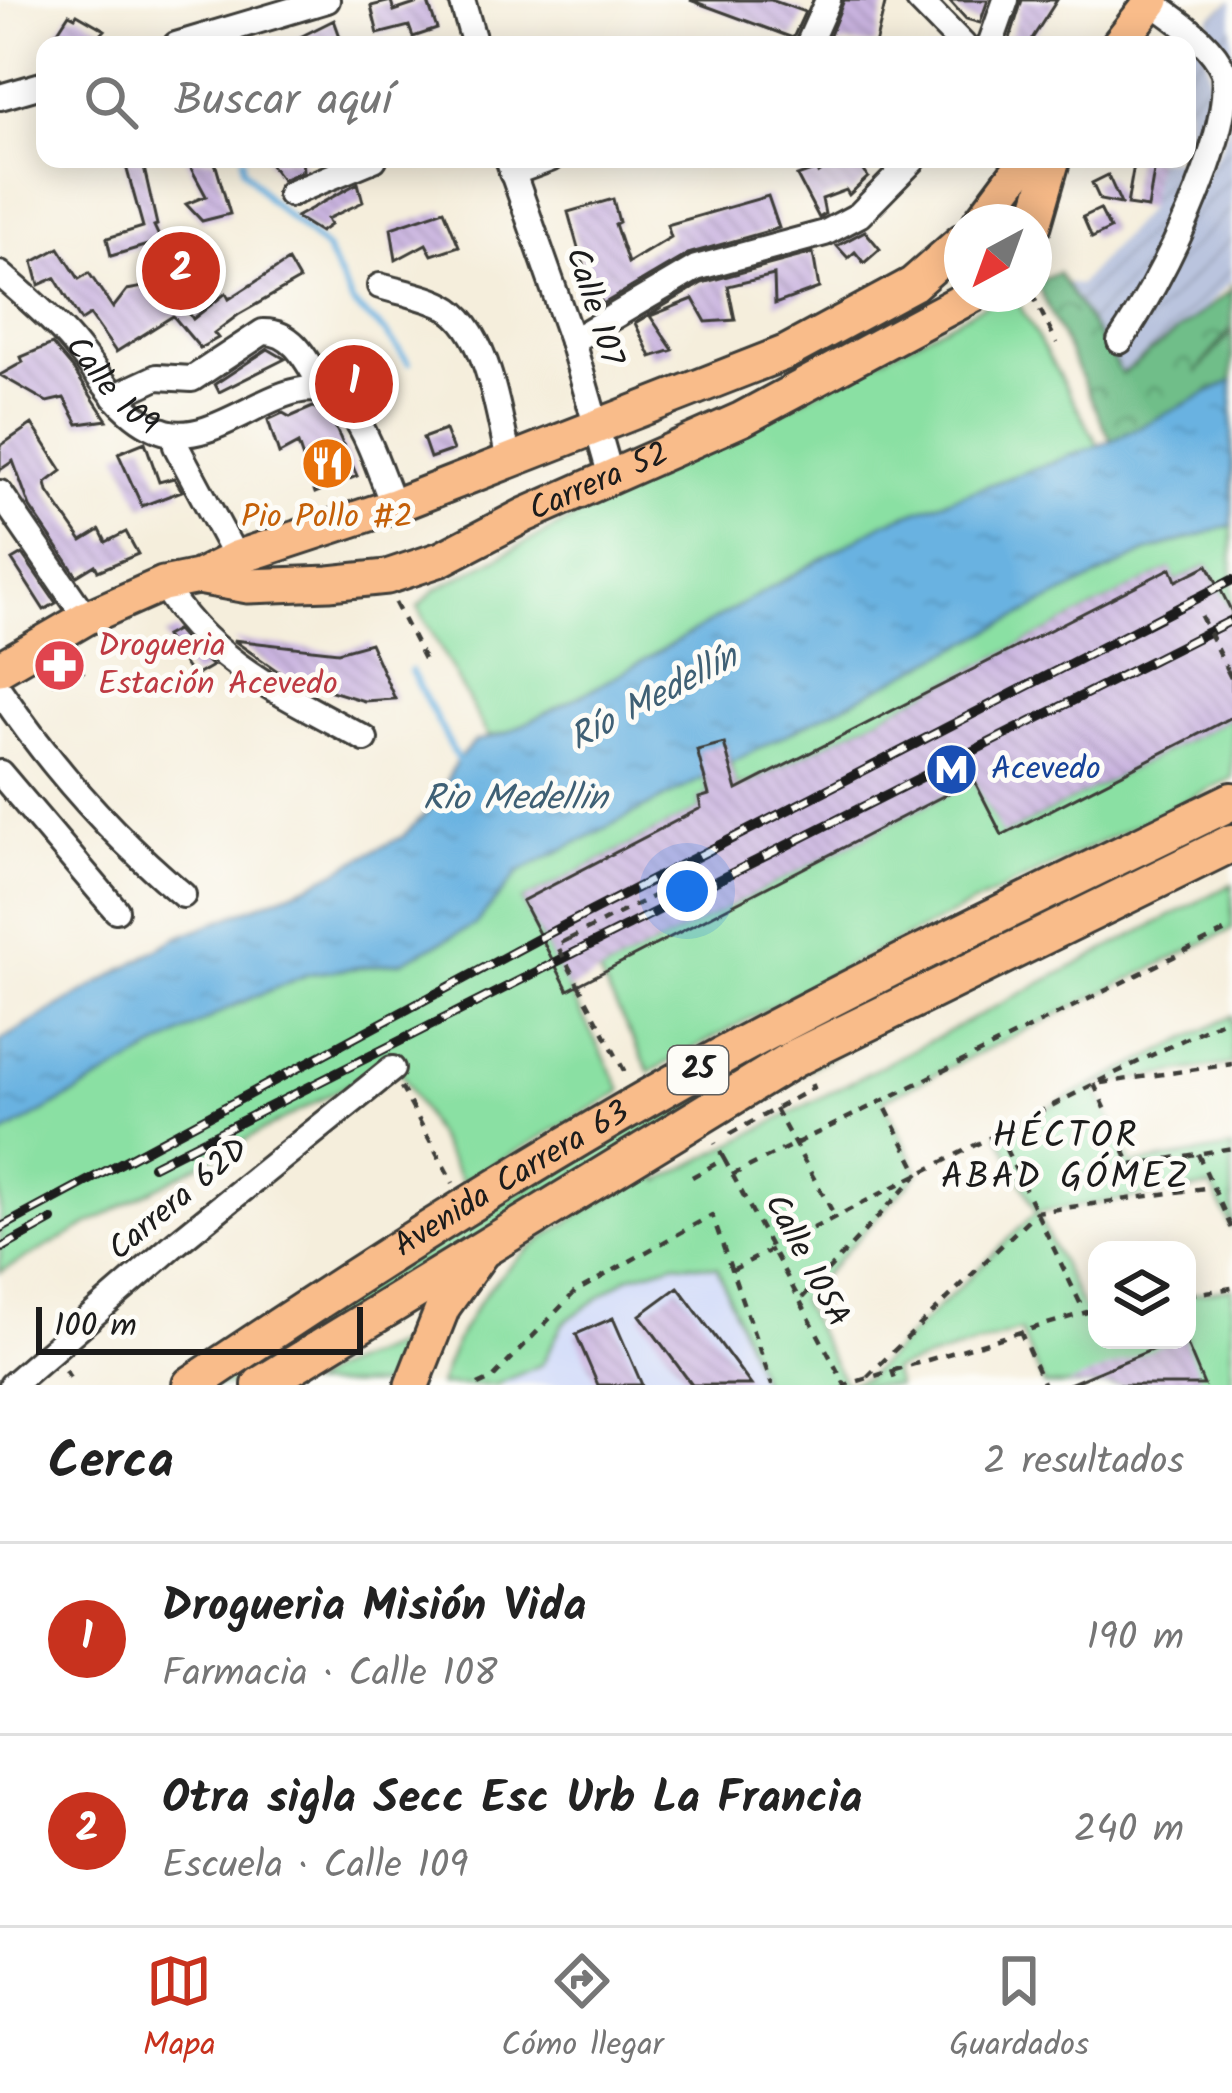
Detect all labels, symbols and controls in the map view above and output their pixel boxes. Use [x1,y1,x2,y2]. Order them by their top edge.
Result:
search box [36,36,1196,168]
text: Buscar aquí [174,66,392,138]
icon: search [78,69,144,135]
north arrow [944,204,1052,312]
pin: 2 [142,226,220,316]
street label: Calle 107 [549,241,638,375]
street label: Calle 109 [51,324,168,452]
pin: 1 [315,339,393,429]
street label: Carrera 52 [520,428,678,536]
restaurant icon: Pio Pollo #2 [299,436,355,492]
place label: Pio Pollo #2 [241,492,413,545]
place label: Drogueria Estación Acevedo [98,621,338,712]
water label: Río Medellín [559,629,751,767]
pharmacy icon: Drogueria Estación Acevedo [31,638,87,694]
metro station icon: Acevedo [924,742,980,798]
place label: Acevedo [991,744,1101,797]
water label: Rio Medellin [423,771,610,828]
your location [657,861,717,921]
road number: 25 [668,1046,728,1094]
street label: Avenida Carrera 63 [383,1087,640,1272]
district label: HÉCTOR ABAD GÓMEZ [941,1109,1191,1207]
street label: Carrera 62D [97,1125,261,1275]
street label: Calle 105A [749,1185,863,1337]
map controls [1088,1241,1196,1349]
button: layers [1088,1241,1196,1349]
scale bar [36,1301,363,1354]
text: 100 m [54,1301,137,1354]
text: Cerca [48,1423,174,1504]
text: 2 resultados [983,1432,1184,1494]
text: Drogueria Misión Vida [162,1572,586,1644]
text: 1 [81,1608,93,1670]
text: 190 m [1087,1608,1184,1670]
text: Farmacia · Calle 108 [162,1644,498,1706]
text: Otra sigla Secc Esc Urb La Francia [162,1764,863,1836]
text: 2 [76,1800,98,1862]
text: 240 m [1074,1800,1184,1862]
text: Escuela · Calle 109 [162,1836,468,1898]
tab: Mapa [143,1948,216,2073]
tab: Cómo llegar [501,1948,664,2073]
tab: Guardados [949,1948,1089,2073]

